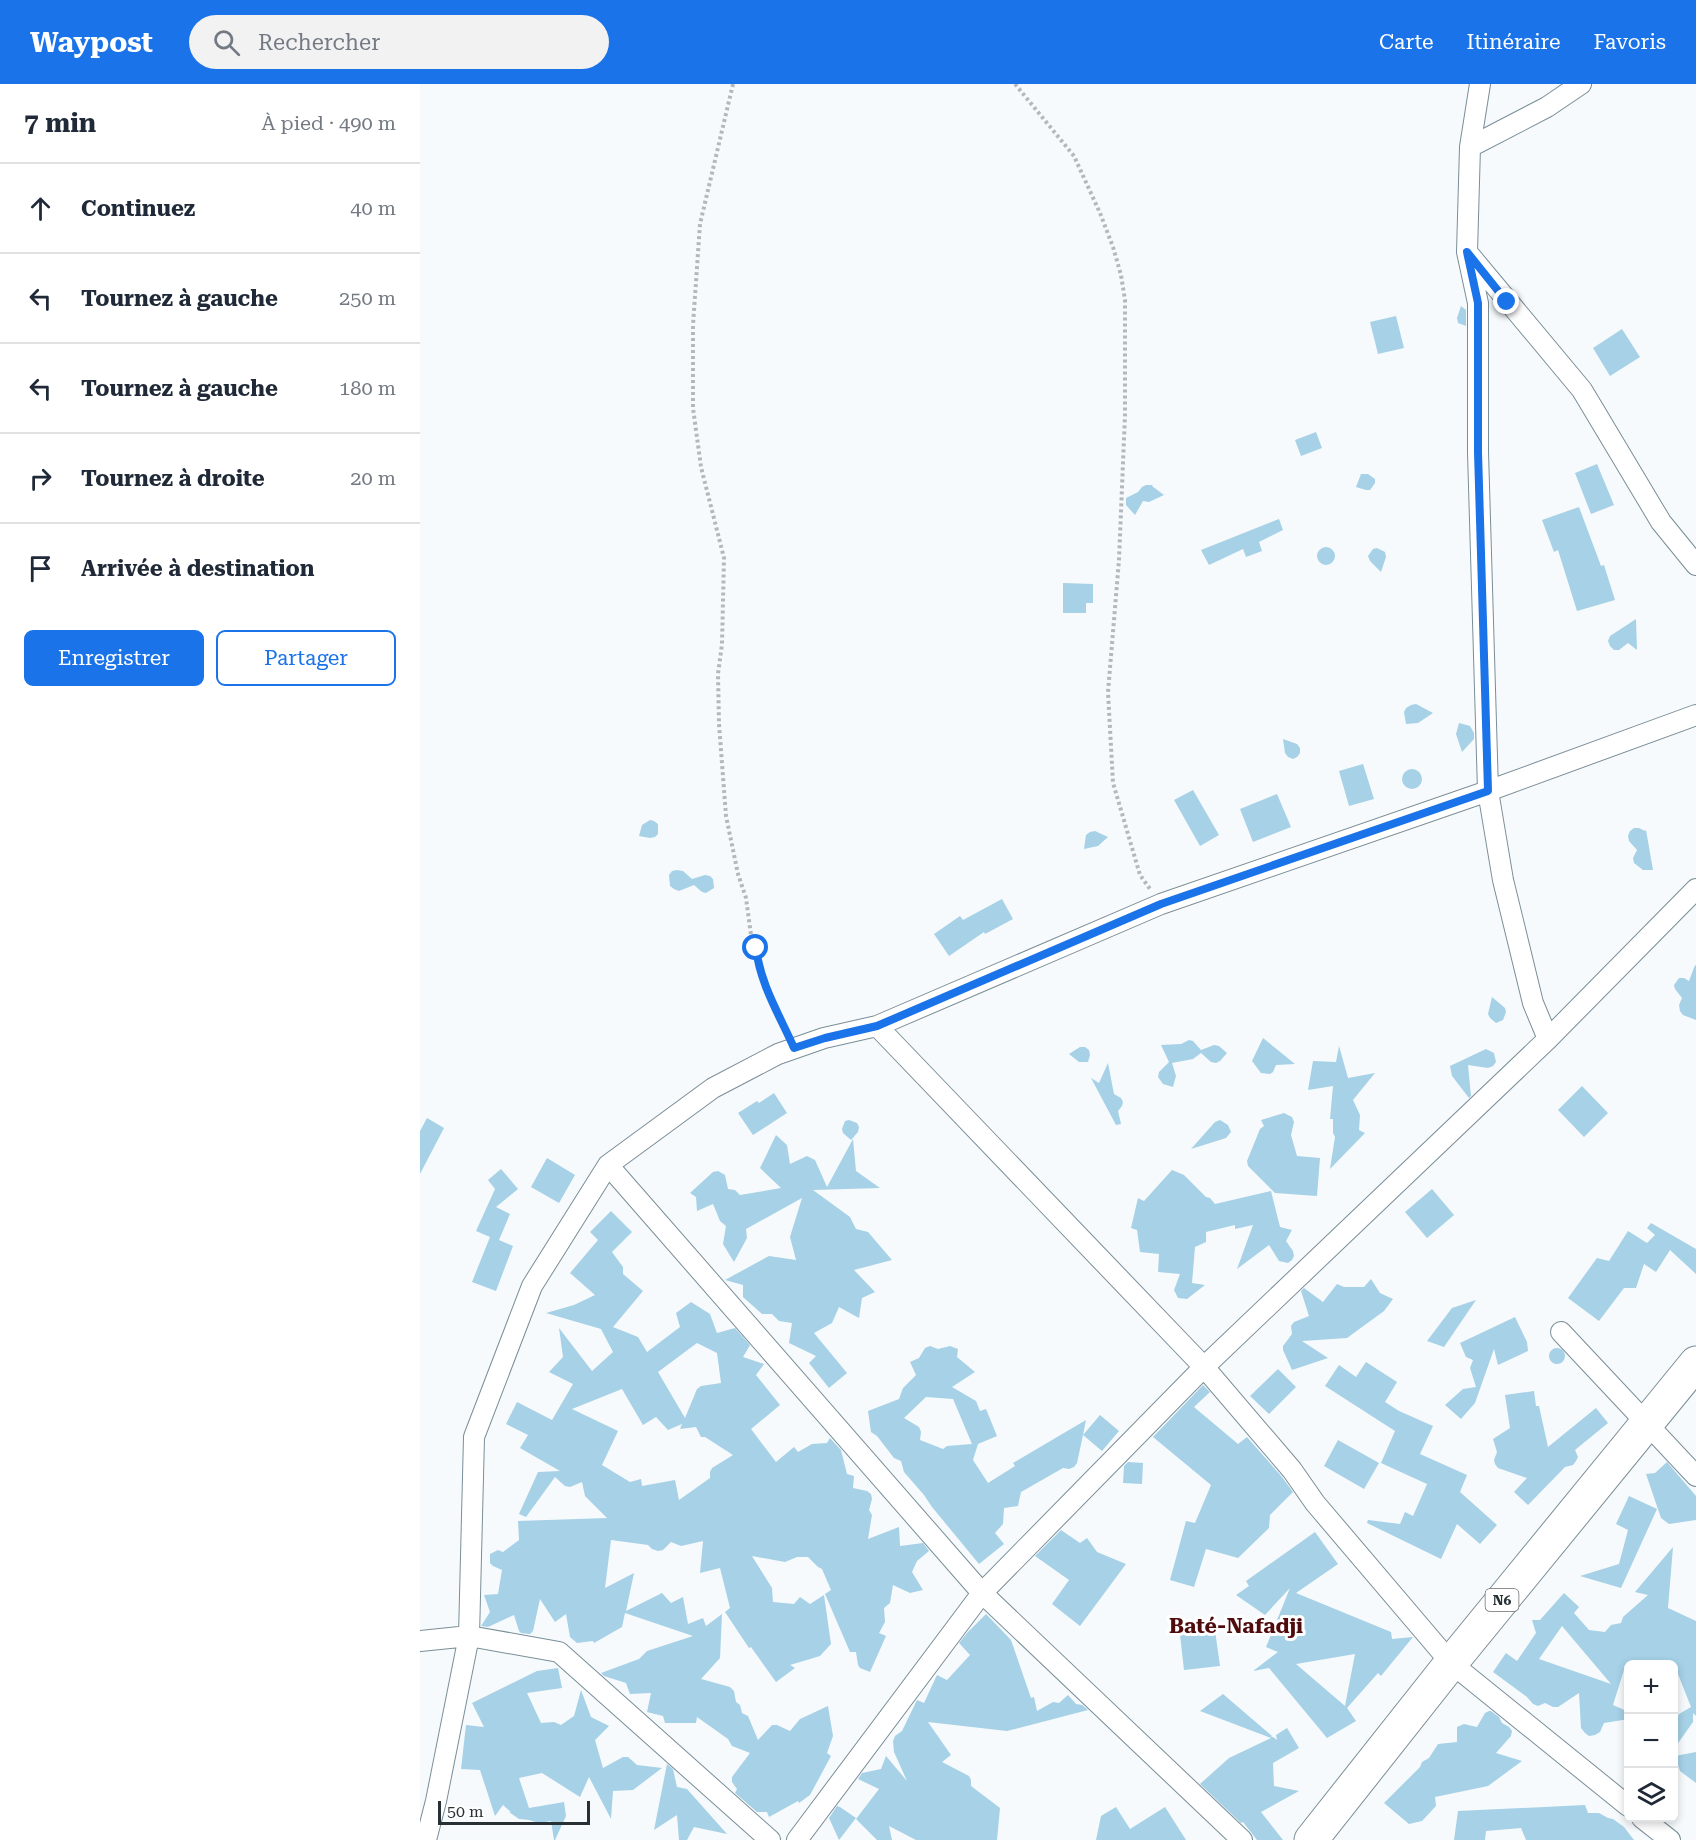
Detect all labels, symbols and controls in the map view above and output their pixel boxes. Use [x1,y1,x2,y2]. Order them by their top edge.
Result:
search box [189,15,609,69]
text: Waypost [30,26,153,59]
icon: search [210,26,243,59]
text: Rechercher [258,30,380,55]
text: Carte [1379,30,1434,54]
text: Itinéraire [1467,30,1561,54]
text: Favoris [1594,30,1666,54]
text: 7 min [24,108,96,138]
text: À pied · 490 m [262,111,396,135]
icon: ahead [24,192,57,225]
text: Continuez [81,196,195,221]
text: 40 m [350,196,396,220]
icon: left [24,282,57,315]
text: Tournez à gauche [81,286,278,311]
text: 250 m [339,286,396,310]
route end [1493,288,1519,314]
icon: left [24,372,57,405]
text: Tournez à gauche [81,376,278,401]
text: 180 m [339,376,396,400]
icon: right [24,462,57,495]
text: Tournez à droite [81,466,265,491]
text: 20 m [350,466,396,490]
icon: arrive [24,552,57,585]
text: Arrivée à destination [81,556,315,581]
button: Enregistrer [24,630,204,686]
button: Partager [216,630,396,686]
route start [742,934,768,960]
road number: N6 [1486,1589,1518,1611]
district label: Baté-Nafadji [1169,1614,1303,1638]
map controls [1624,1660,1678,1822]
button: + [1624,1660,1678,1714]
button: − [1624,1714,1678,1768]
button: layers [1624,1768,1678,1822]
scale bar [438,1798,590,1826]
text: 50 m [447,1802,484,1821]

